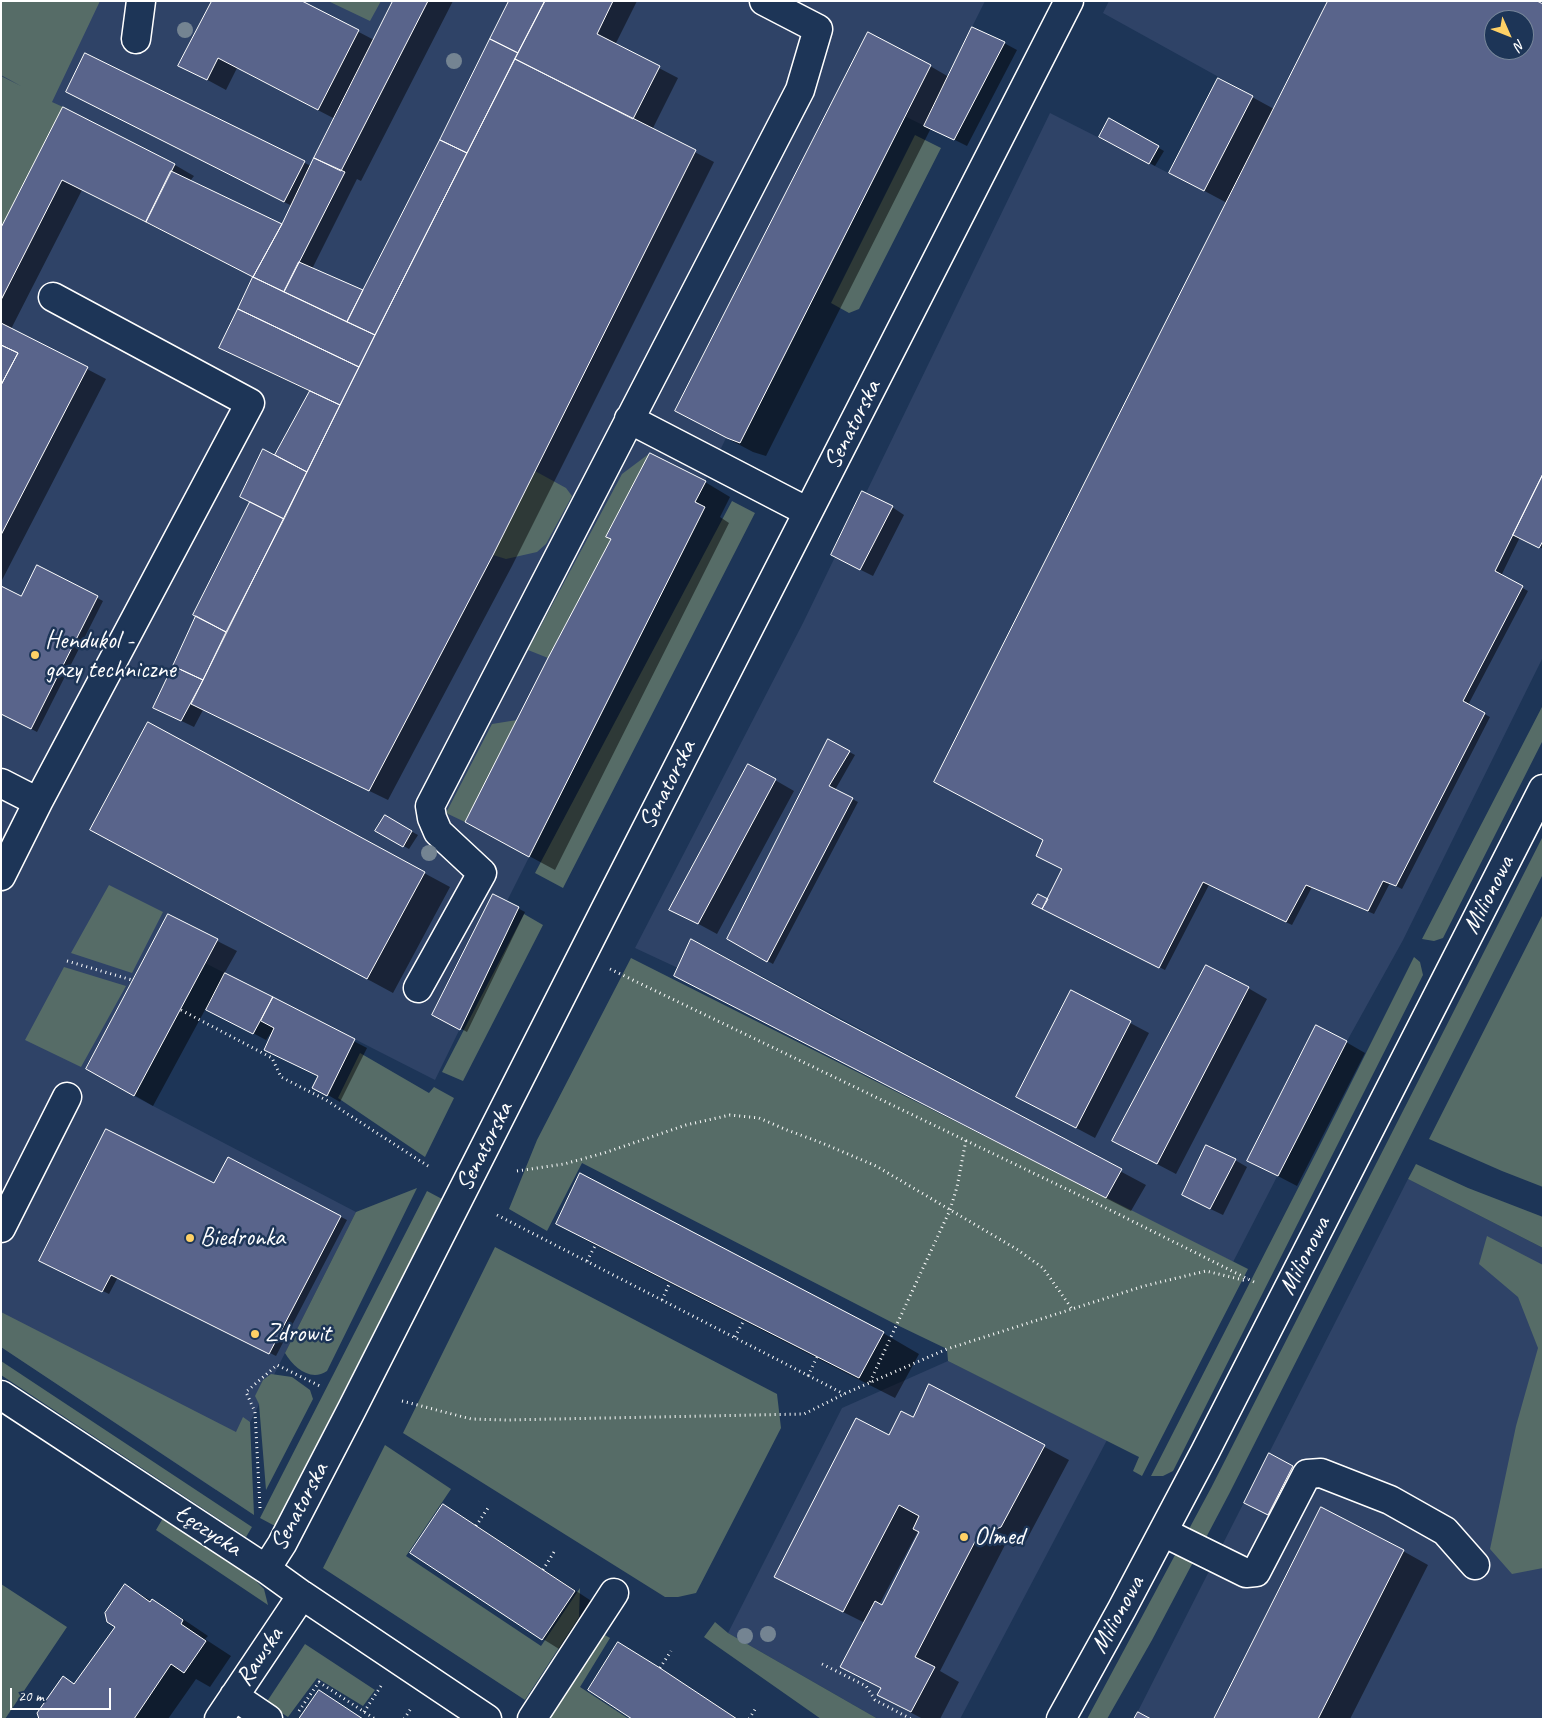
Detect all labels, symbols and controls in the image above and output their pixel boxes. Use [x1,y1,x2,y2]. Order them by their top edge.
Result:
north arrow [1484,10,1534,60]
text: N [1510,36,1529,54]
street label: Senatorska [818,376,888,474]
place label: Hendukol - gazy techniczne [45,626,176,685]
marker: Hendukol - gazy techniczne [29,649,41,661]
street label: Senatorska [633,736,703,834]
street label: Milionowa [1457,851,1521,939]
street label: Senatorska [450,1098,520,1196]
street label: Milionowa [1273,1212,1337,1300]
place label: Biedronka [200,1223,285,1253]
marker: Biedronka [184,1232,196,1244]
place label: Zdrowit [265,1319,331,1349]
marker: Zdrowit [249,1328,261,1340]
street label: Senatorska [264,1458,336,1556]
street label: Łęczycka [169,1499,247,1563]
place label: Olmed [974,1522,1024,1552]
marker: Olmed [958,1531,970,1543]
street label: Milionowa [1085,1571,1151,1659]
street label: Rawska [230,1622,290,1692]
scale bar [12,1678,114,1710]
text: 20 m [18,1687,44,1706]

